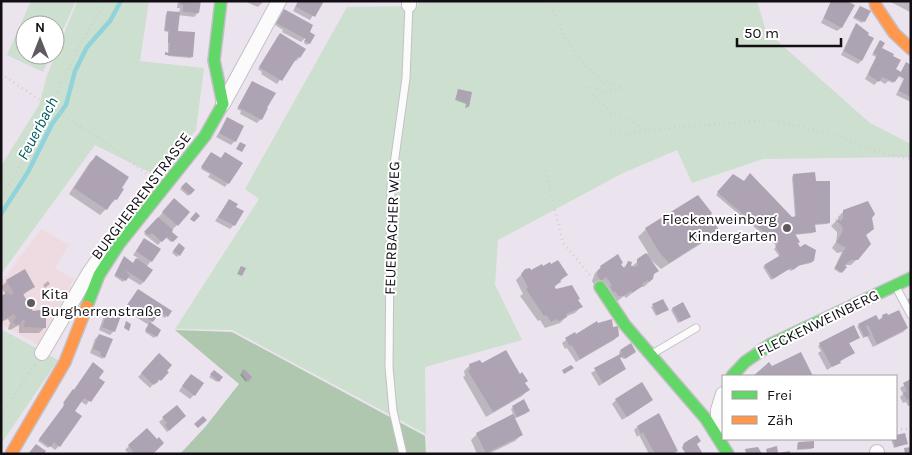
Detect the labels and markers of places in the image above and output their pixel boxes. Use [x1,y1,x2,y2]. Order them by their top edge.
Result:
place label: Fleckenweinberg Kindergarten [662,210,778,245]
marker: Fleckenweinberg Kindergarten [781,222,793,234]
place label: Kita Burgherrenstraße [41,285,162,320]
marker: Kita Burgherrenstraße [25,297,37,309]

